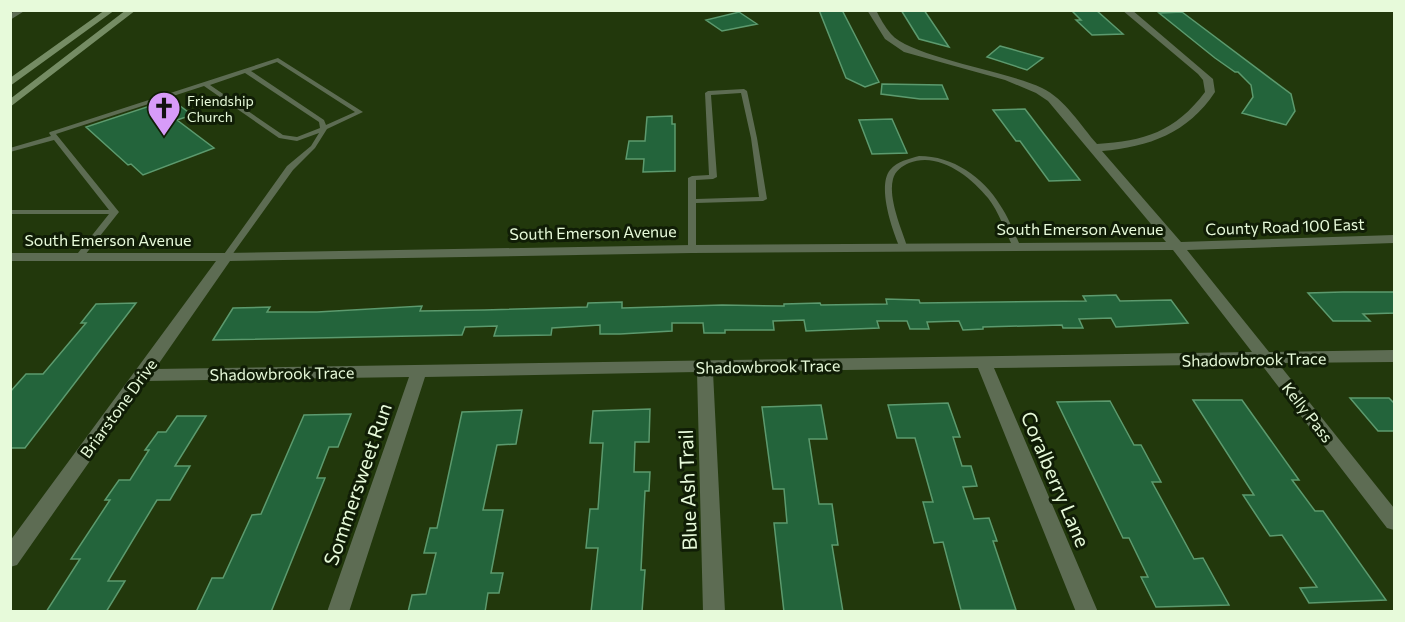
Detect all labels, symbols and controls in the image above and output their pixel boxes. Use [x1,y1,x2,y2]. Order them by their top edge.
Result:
church icon: Friendship Church [146,90,182,137]
place label: Friendship Church [187,92,254,125]
street label: County Road 100 East [1205,214,1365,238]
street label: South Emerson Avenue [996,219,1164,238]
street label: South Emerson Avenue [509,221,677,243]
street label: South Emerson Avenue [24,230,192,249]
street label: Shadowbrook Trace [1182,348,1326,370]
street label: Briarstone Drive [76,355,160,461]
street label: Shadowbrook Trace [696,355,840,377]
street label: Shadowbrook Trace [210,362,354,384]
street label: Kelly Pass [1279,378,1337,446]
street label: Sommersweet Run [318,400,396,568]
street label: Coralberry Lane [1017,407,1095,551]
street label: Blue Ash Trail [673,429,701,551]

